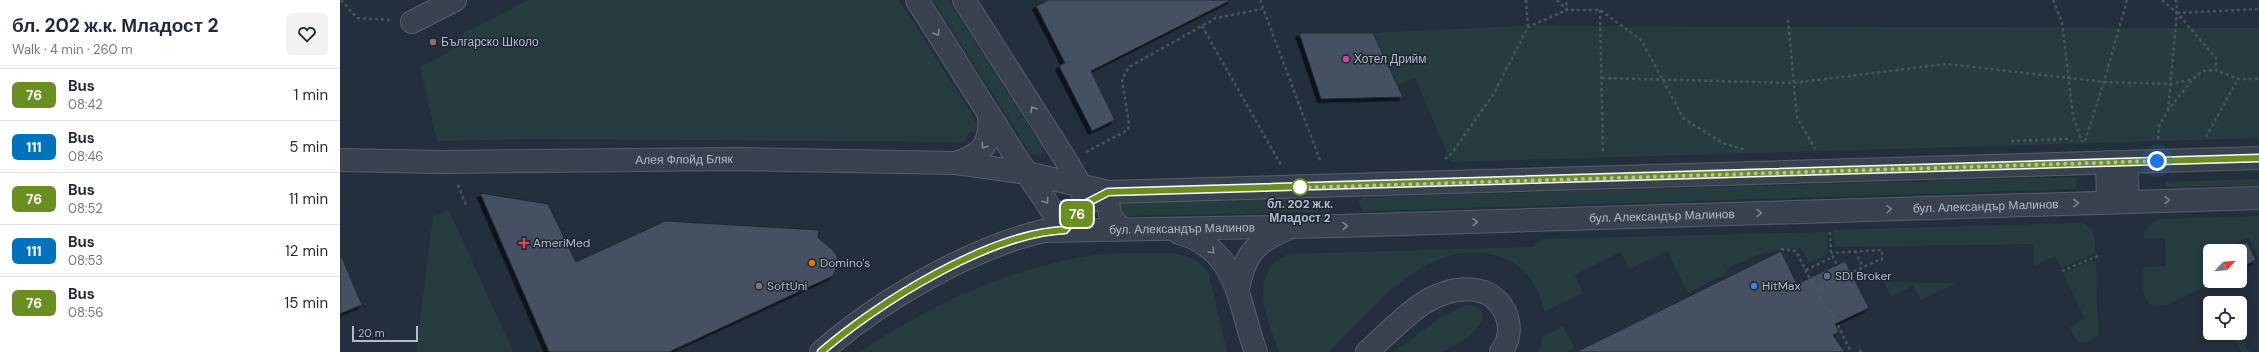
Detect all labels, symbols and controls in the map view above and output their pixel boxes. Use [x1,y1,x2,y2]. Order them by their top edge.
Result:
text: бл. 202 ж.к. Младост 2 [12,13,218,38]
button: heart [286,13,328,55]
one-way arrow [933,29,940,36]
place label: Българско Школо [441,34,539,50]
marker: Българско Школо [428,37,438,47]
text: Walk · 4 min · 260 m [12,41,133,58]
place label: Хотел Дрийм [1354,51,1427,67]
marker: Хотел Дрийм [1341,54,1351,64]
text: Bus [68,76,95,96]
text: 1 min [294,85,328,105]
text: 76 [26,86,42,104]
text: 08:42 [68,96,103,113]
one-way arrow [1030,106,1037,113]
text: Bus [68,128,95,148]
text: 5 min [289,137,328,157]
text: 111 [26,138,42,156]
one-way arrow [981,142,988,149]
text: 08:46 [68,148,103,165]
street label: Алея Флойд Бляк [635,151,734,168]
your location [2147,151,2167,171]
marker: бл. 202 ж.к. Младост 2 [1291,178,1309,196]
text: Bus [68,180,95,200]
text: 11 min [289,189,328,209]
text: 76 [26,190,42,208]
place label: бл. 202 ж.к. Младост 2 [1267,196,1333,226]
street label: бул. Александър Малинов [1913,196,2059,217]
one-way arrow [2164,196,2170,205]
one-way arrow [1041,197,1048,204]
one-way arrow [2073,199,2079,207]
text: 08:52 [68,200,103,217]
line badge: 76 [1059,201,1095,227]
text: 76 [1069,205,1085,223]
one-way arrow [1886,205,1892,213]
street label: бул. Александър Малинов [1589,206,1735,226]
one-way arrow [1756,209,1762,217]
one-way arrow [1472,218,1478,226]
street label: бул. Александър Малинов [1109,219,1255,238]
one-way arrow [1342,222,1348,230]
text: Bus [68,232,95,252]
place label: AmeriMed [533,235,590,251]
marker: AmeriMed [518,237,530,249]
text: 12 min [285,241,328,261]
text: 111 [26,242,42,260]
north arrow [2203,244,2247,288]
map controls [2203,244,2247,340]
one-way arrow [1207,246,1215,254]
text: 08:53 [68,252,103,269]
place label: Domino's [820,255,870,271]
marker: Domino's [807,258,817,268]
place label: SDI Broker [1835,268,1892,284]
marker: SDI Broker [1822,271,1832,281]
place label: SoftUni [767,278,808,294]
place label: HitMax [1762,278,1800,294]
marker: SoftUni [754,281,764,291]
marker: HitMax [1749,281,1759,291]
text: Bus [68,284,95,304]
text: 15 min [285,293,328,313]
text: 76 [26,294,42,312]
button: locate [2203,296,2247,340]
text: 08:56 [68,304,104,321]
scale bar [352,324,418,343]
text: 20 m [358,326,384,340]

